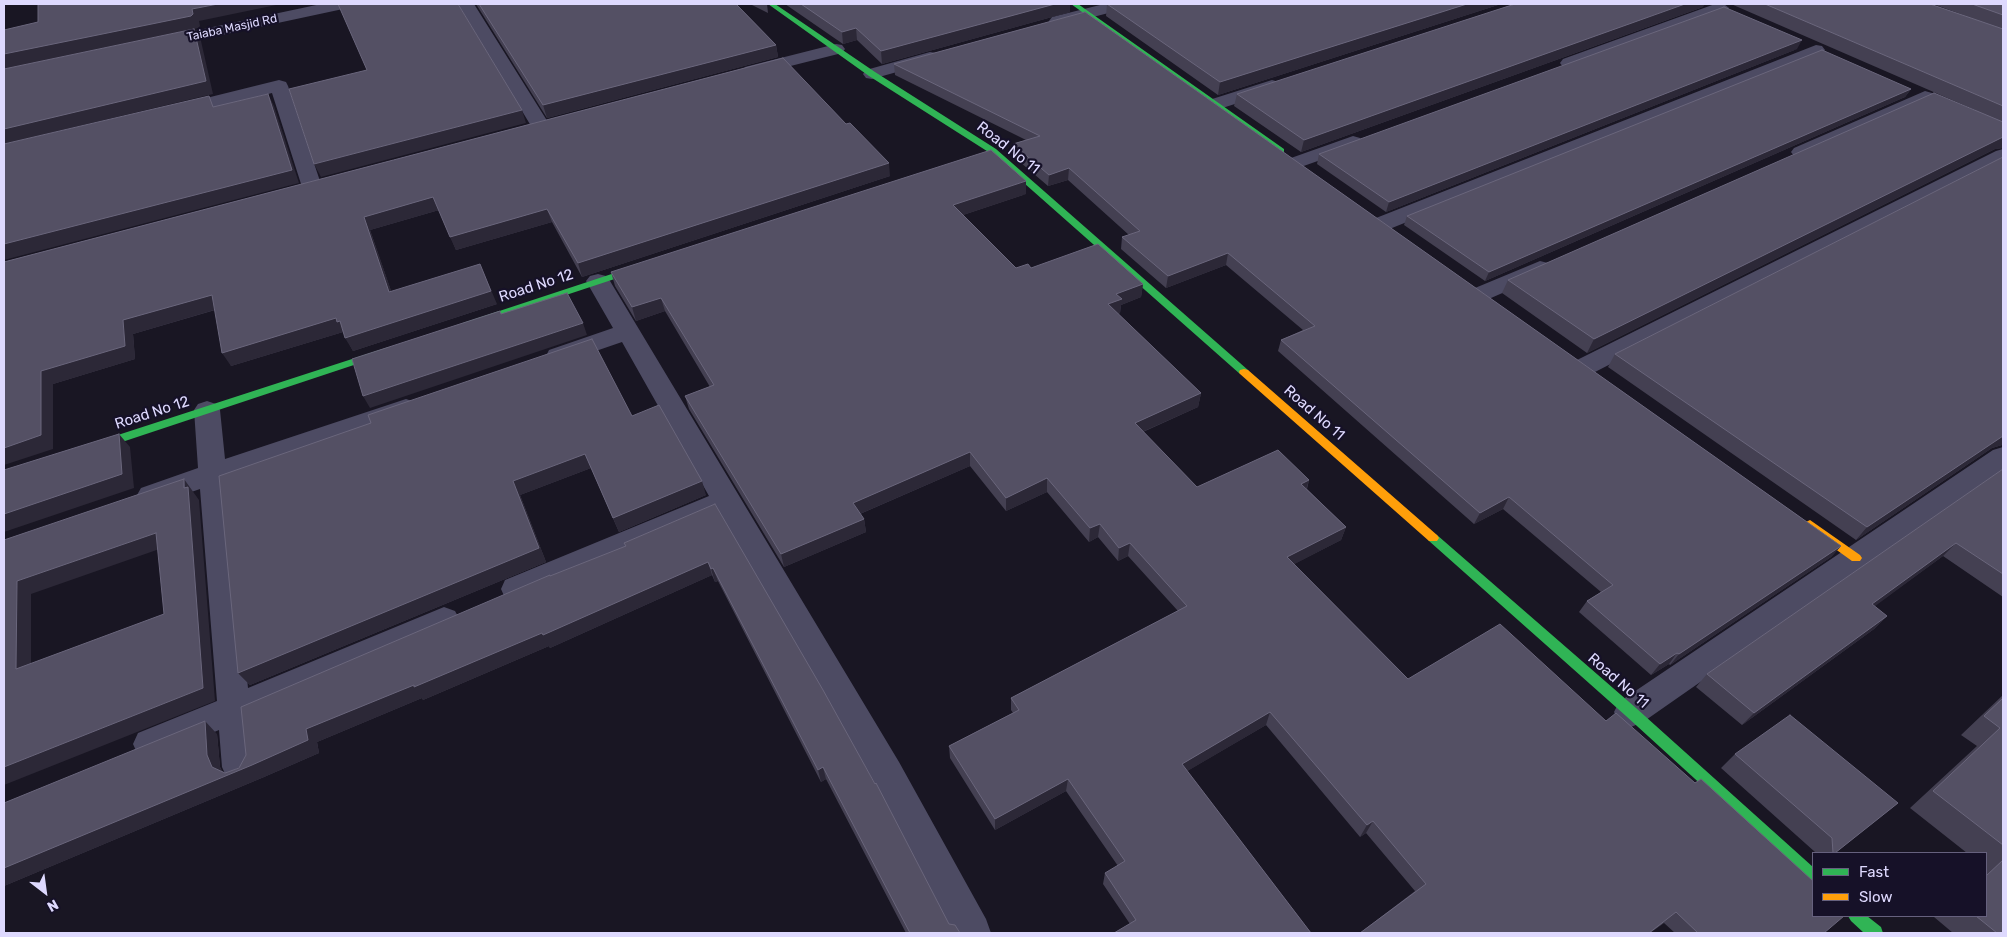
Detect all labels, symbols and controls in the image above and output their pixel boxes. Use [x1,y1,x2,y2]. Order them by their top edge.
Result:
street label: Taiaba Masjid Rd [186,11,278,45]
street label: Road No 11 [973,118,1043,178]
street label: Road No 12 [497,266,575,306]
street label: Road No 11 [1280,382,1348,444]
street label: Road No 12 [113,393,191,433]
street label: Road No 11 [1584,650,1652,712]
legend [1812,852,1987,917]
text: Fast [1859,863,1889,881]
north arrow [20,867,70,917]
text: Slow [1859,888,1892,906]
text: N [44,896,61,915]

